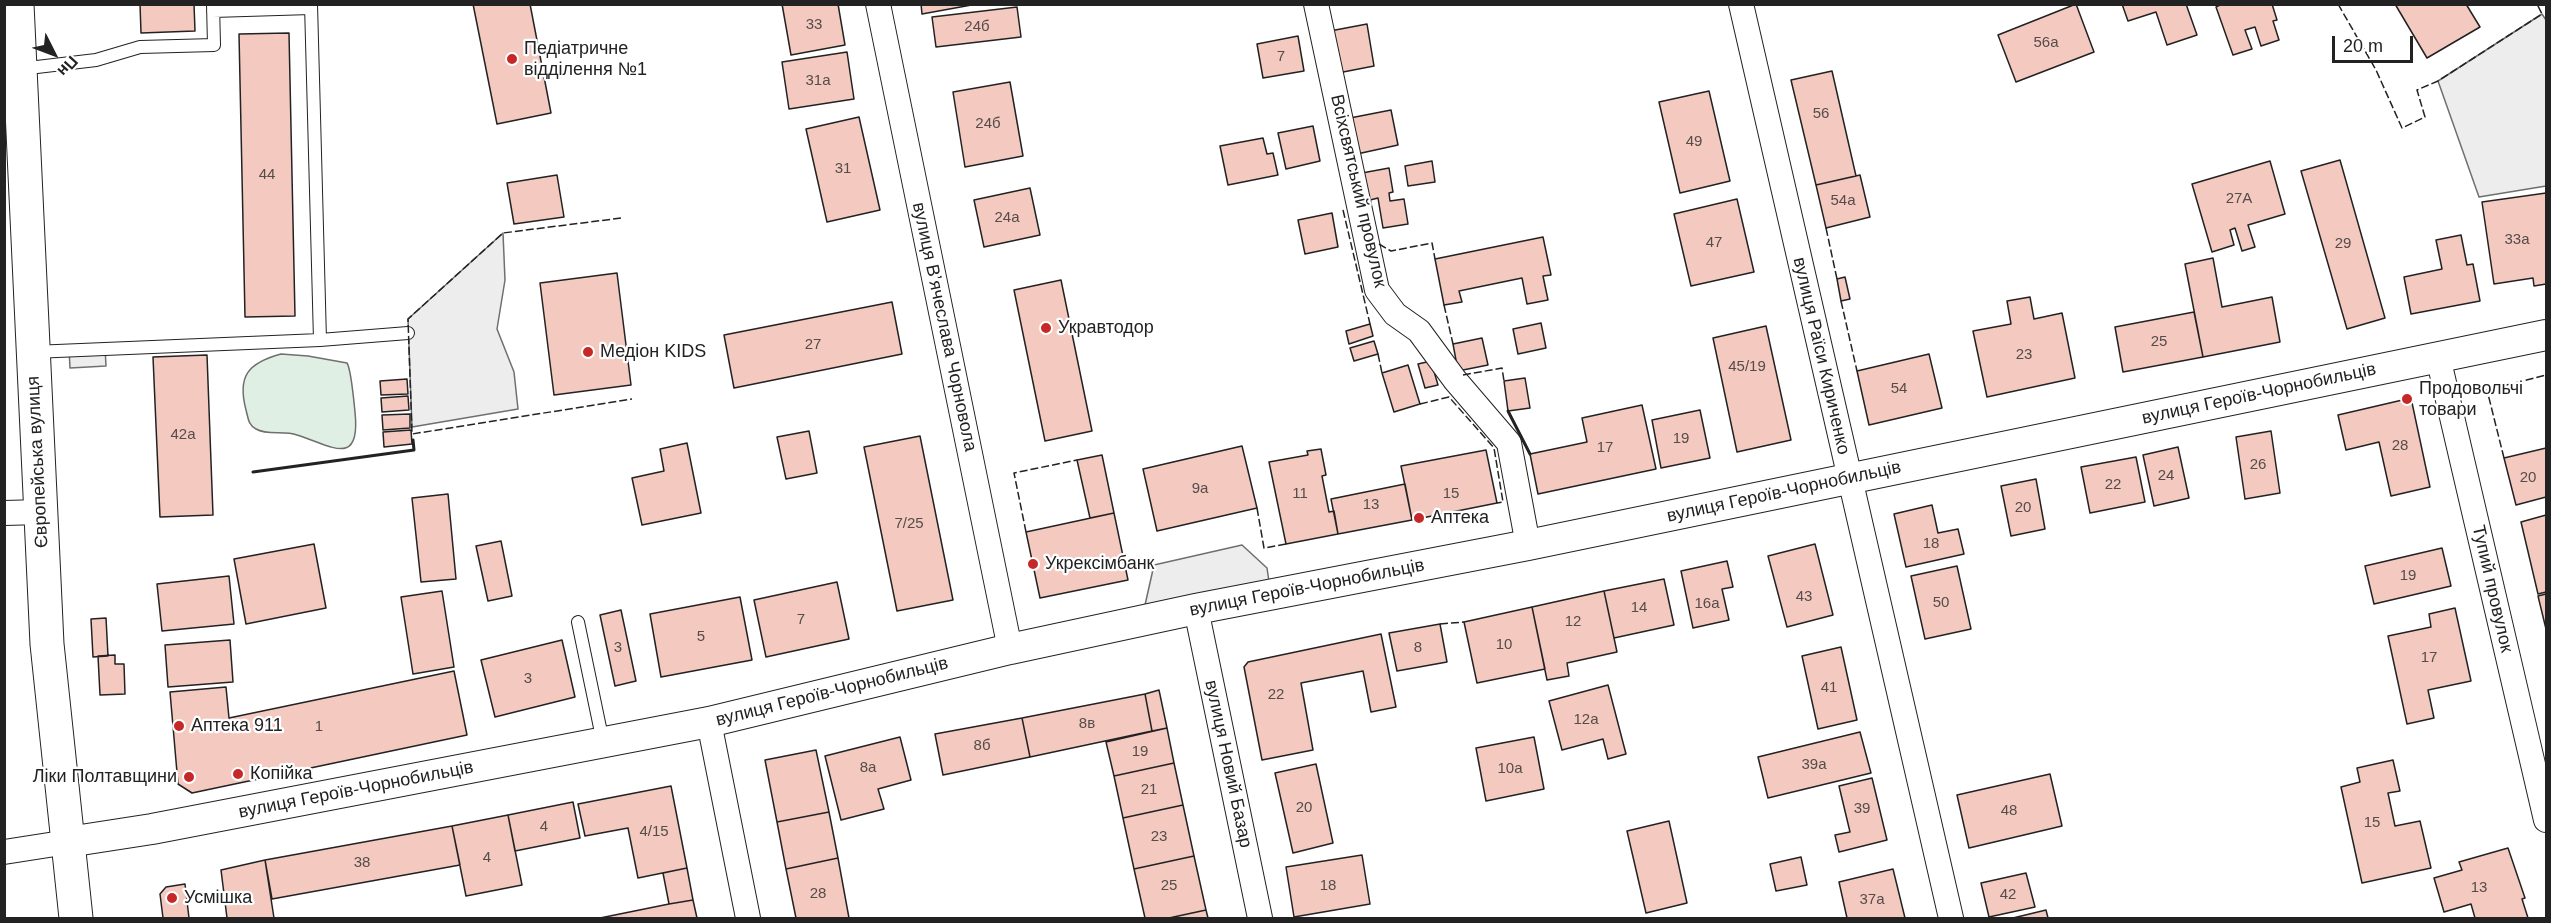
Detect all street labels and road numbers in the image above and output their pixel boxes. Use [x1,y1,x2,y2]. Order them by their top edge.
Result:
street label: Всіхсвятський провулок [1325,92,1391,290]
street label: вулиця Вʼячеслава Чорновола [907,201,981,453]
street label: вулиця Раїси Кириченко [1788,255,1854,457]
street label: вулиця Героїв-Чорнобильців [2140,359,2378,429]
street label: Європейська вулиця [23,375,53,549]
street label: вулиця Героїв-Чорнобильців [1665,457,1903,527]
street label: Тупий провулок [2467,523,2517,655]
street label: вулиця Героїв-Чорнобильців [1188,555,1426,621]
street label: вулиця Героїв-Чорнобильців [714,653,950,731]
street label: вулиця Новий Базар [1200,678,1256,850]
street label: вулиця Героїв-Чорнобильців [237,757,475,823]

